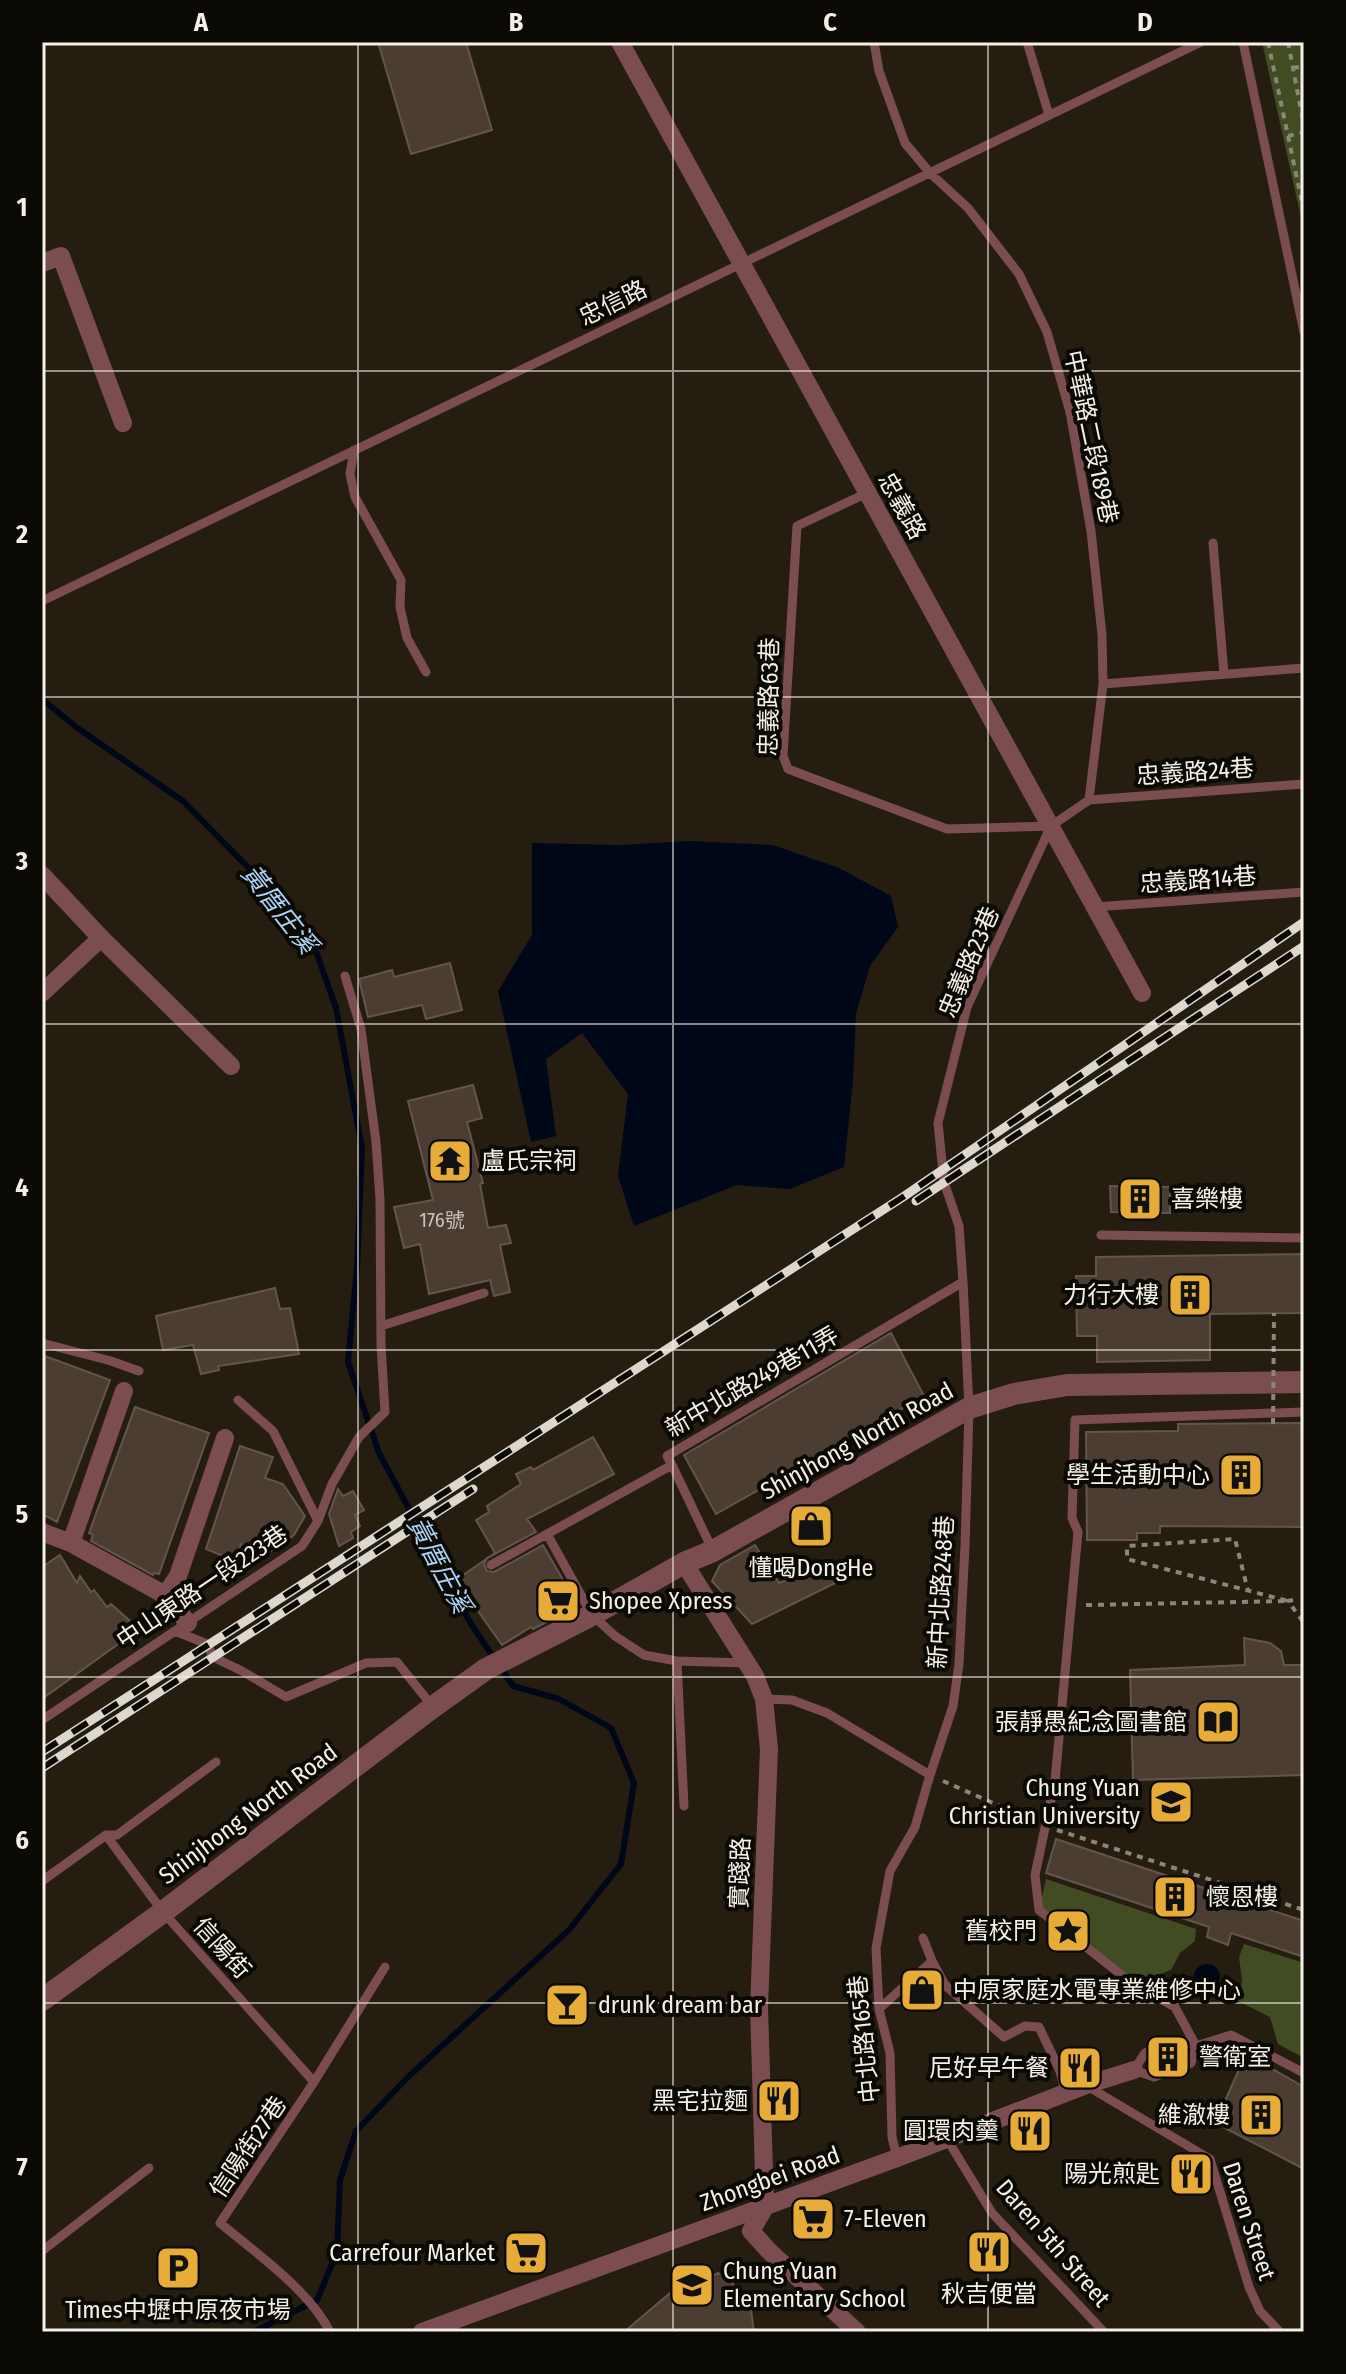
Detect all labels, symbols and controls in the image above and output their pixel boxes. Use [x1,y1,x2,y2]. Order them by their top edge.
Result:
text: A [193,7,209,38]
text: B [509,7,524,38]
text: C [823,7,837,38]
text: D [1137,7,1153,38]
text: 1 [17,192,28,223]
street label: 忠信路 [575,275,651,331]
street label: 中華路二段189巷 [1059,348,1123,526]
street label: 忠義路 [872,468,932,544]
text: 2 [15,519,28,550]
street label: 忠義路63巷 [754,637,784,757]
street label: 忠義路24巷 [1135,754,1255,790]
text: 3 [15,846,28,877]
water label: 黃厝庄溪 [235,858,326,963]
street label: 忠義路14巷 [1139,862,1257,898]
street label: 忠義路23巷 [933,903,1005,1021]
temple icon: 盧氏宗祠 [426,1137,474,1185]
place label: 盧氏宗祠 [481,1147,577,1175]
text: 4 [15,1172,29,1203]
building icon: 喜樂樓 [1116,1175,1164,1223]
place label: 喜樂樓 [1171,1185,1243,1213]
house number: 176號 [419,1208,465,1232]
building icon: 力行大樓 [1166,1271,1214,1319]
place label: 力行大樓 [1063,1281,1159,1309]
street label: 新中北路249巷11弄 [660,1321,844,1443]
street label: Shinjhong North Road [756,1376,958,1506]
building icon: 學生活動中心 [1217,1451,1265,1499]
place label: 學生活動中心 [1066,1461,1210,1489]
text: 5 [16,1499,29,1530]
shop icon: 懂喝DongHe [787,1502,835,1550]
water label: 黃厝庄溪 [401,1512,479,1622]
street label: 新中北路248巷 [923,1515,959,1669]
street label: 中山東路一段223巷 [111,1519,293,1655]
place label: 懂喝DongHe [749,1554,873,1582]
supermarket icon: Shopee Xpress [534,1577,582,1625]
place label: Shopee Xpress [589,1587,733,1615]
library icon: 張靜愚紀念圖書館 [1194,1698,1242,1746]
place label: 張靜愚紀念圖書館 [995,1708,1187,1736]
street label: Shinjhong North Road [153,1738,343,1890]
place label: Chung Yuan Christian University [949,1774,1140,1830]
school or university icon: Chung Yuan Christian University [1147,1778,1195,1826]
text: 6 [15,1825,29,1856]
street label: 實踐路 [725,1837,755,1909]
building icon: 懷恩樓 [1151,1873,1199,1921]
place label: 懷恩樓 [1206,1883,1278,1911]
place icon: 舊校門 [1044,1907,1092,1955]
street label: 信陽街 [188,1912,256,1984]
place label: 舊校門 [965,1917,1037,1945]
shop icon: 中原家庭水電專業維修中心 [898,1966,946,2014]
street label: 中北路165巷 [843,1974,885,2104]
place label: 中原家庭水電專業維修中心 [953,1976,1241,2004]
bar icon: drunk dream bar [543,1981,591,2029]
place label: drunk dream bar [598,1991,763,2019]
building icon: 警衛室 [1144,2033,1192,2081]
place label: 警衛室 [1199,2043,1271,2071]
restaurant icon: 尼好早午餐 [1056,2044,1104,2092]
place label: 尼好早午餐 [929,2054,1049,2082]
restaurant icon: 黑宅拉麵 [755,2077,803,2125]
place label: 黑宅拉麵 [652,2087,748,2115]
street label: 信陽街27巷 [204,2091,292,2203]
building icon: 維澈樓 [1237,2091,1285,2139]
place label: 維澈樓 [1158,2101,1230,2129]
restaurant icon: 圓環肉羹 [1006,2107,1054,2155]
place label: 圓環肉羹 [903,2117,999,2145]
street label: Zhongbei Road [696,2141,844,2217]
restaurant icon: 陽光煎匙 [1167,2150,1215,2198]
text: 7 [16,2152,28,2183]
street label: Daren Street [1217,2159,1281,2284]
place label: 陽光煎匙 [1064,2160,1160,2188]
street label: Daren 5th Street [990,2174,1116,2312]
supermarket icon: 7-Eleven [789,2195,837,2243]
place label: 7-Eleven [844,2205,927,2233]
restaurant icon: 秋吉便當 [965,2228,1013,2276]
supermarket icon: Carrefour Market [502,2229,550,2277]
place label: Carrefour Market [329,2239,495,2267]
parking icon: Times中壢中原夜市場 [154,2244,202,2292]
place label: Chung Yuan Elementary School [723,2257,906,2313]
school or university icon: Chung Yuan Elementary School [668,2261,716,2309]
place label: 秋吉便當 [941,2280,1037,2308]
place label: Times中壢中原夜市場 [65,2296,291,2324]

